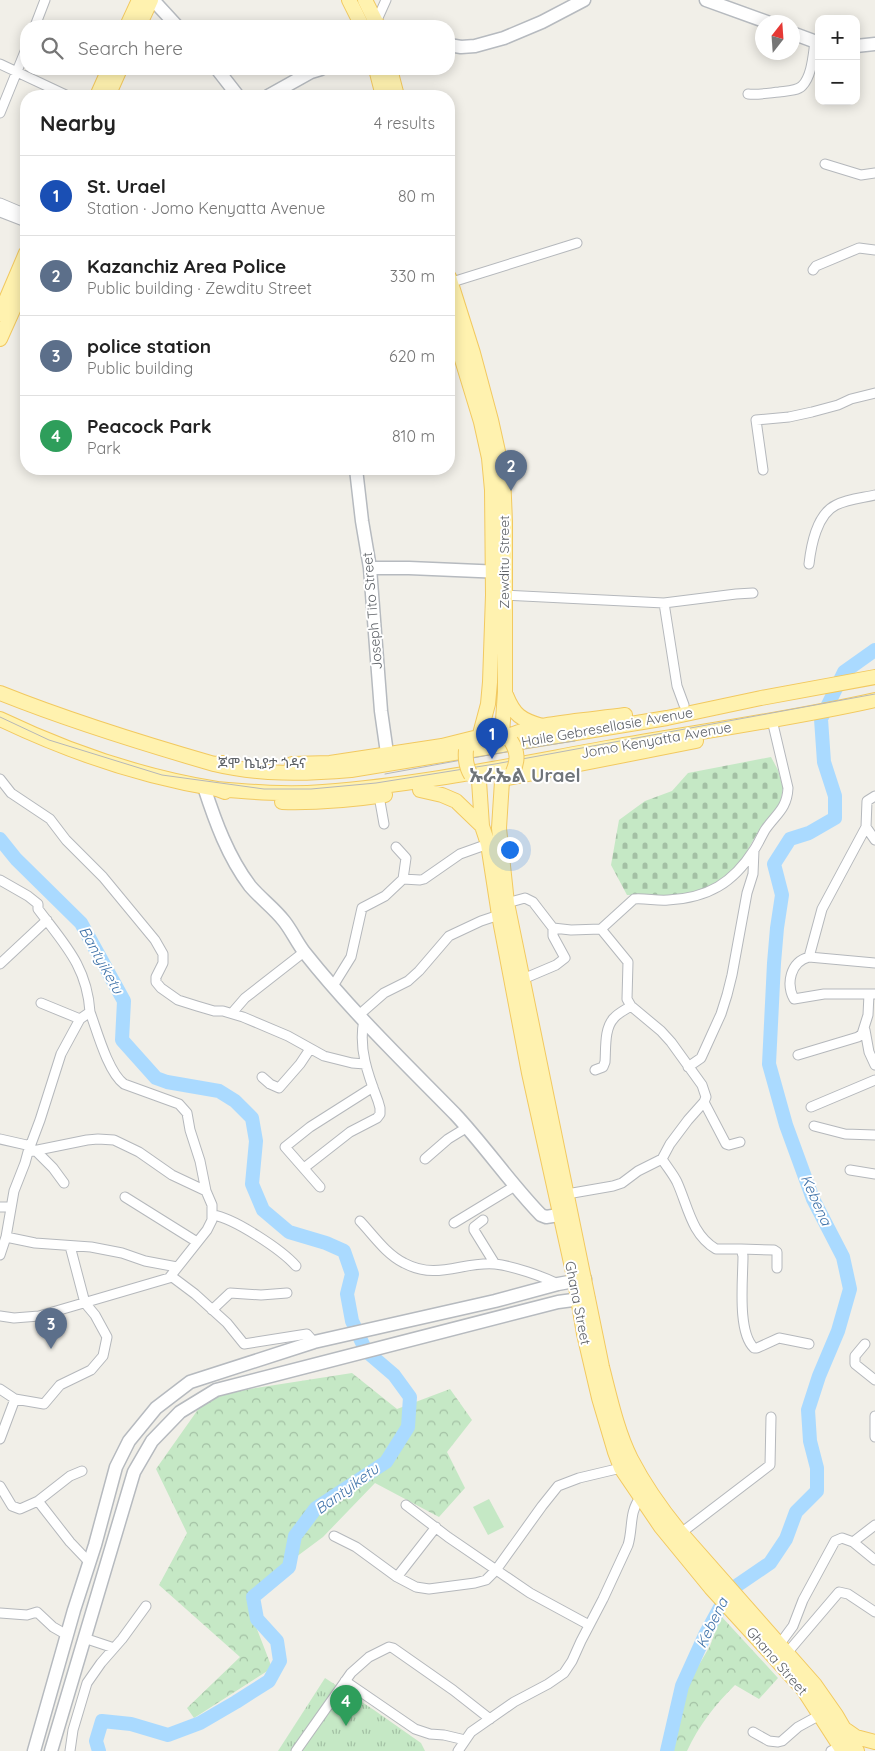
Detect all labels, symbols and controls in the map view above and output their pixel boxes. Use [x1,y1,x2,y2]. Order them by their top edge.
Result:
north arrow [755,15,800,60]
map controls [815,15,860,105]
button: + [815,15,860,60]
search box [20,20,455,75]
icon: search [38,34,66,62]
text: Search here [78,36,183,60]
button: − [815,60,860,105]
text: Nearby [40,110,116,136]
text: 4 results [374,113,435,133]
text: St. Urael [87,174,166,198]
text: 1 [53,186,59,206]
text: 80 m [398,186,435,206]
text: Station · Jomo Kenyatta Avenue [87,198,325,218]
text: Kazanchiz Area Police [87,254,286,278]
text: 2 [51,266,61,286]
text: 330 m [390,266,435,286]
text: Public building · Zewditu Street [87,278,312,298]
text: police station [87,334,211,358]
text: 3 [52,346,60,366]
text: 620 m [389,346,435,366]
text: Public building [87,358,193,378]
text: Peacock Park [87,414,212,438]
text: 4 [51,426,61,446]
text: 810 m [392,426,435,446]
text: Park [87,438,121,458]
pin: 2 [495,450,527,491]
street label: Zewditu Street [495,515,513,609]
street label: Joseph Tito Street [358,551,386,670]
street label: Haile Gebresellasie Avenue [520,703,694,751]
pin: 1 [476,718,508,759]
street label: Jomo Kenyatta Avenue [579,718,733,762]
street label: ጆሞ ኬኒያታ ጎዳና [218,754,306,772]
district label: ኡራኤል Urael [469,763,581,787]
your location [497,837,523,863]
water label: Bantyiketu [75,923,128,998]
water label: Kebena [797,1171,836,1229]
street label: Ghana Street [561,1260,595,1347]
pin: 3 [35,1308,67,1349]
water label: Bantyiketu [311,1458,383,1518]
water label: Kebena [691,1594,732,1651]
street label: Ghana Street [742,1623,812,1699]
pin: 4 [330,1685,362,1726]

